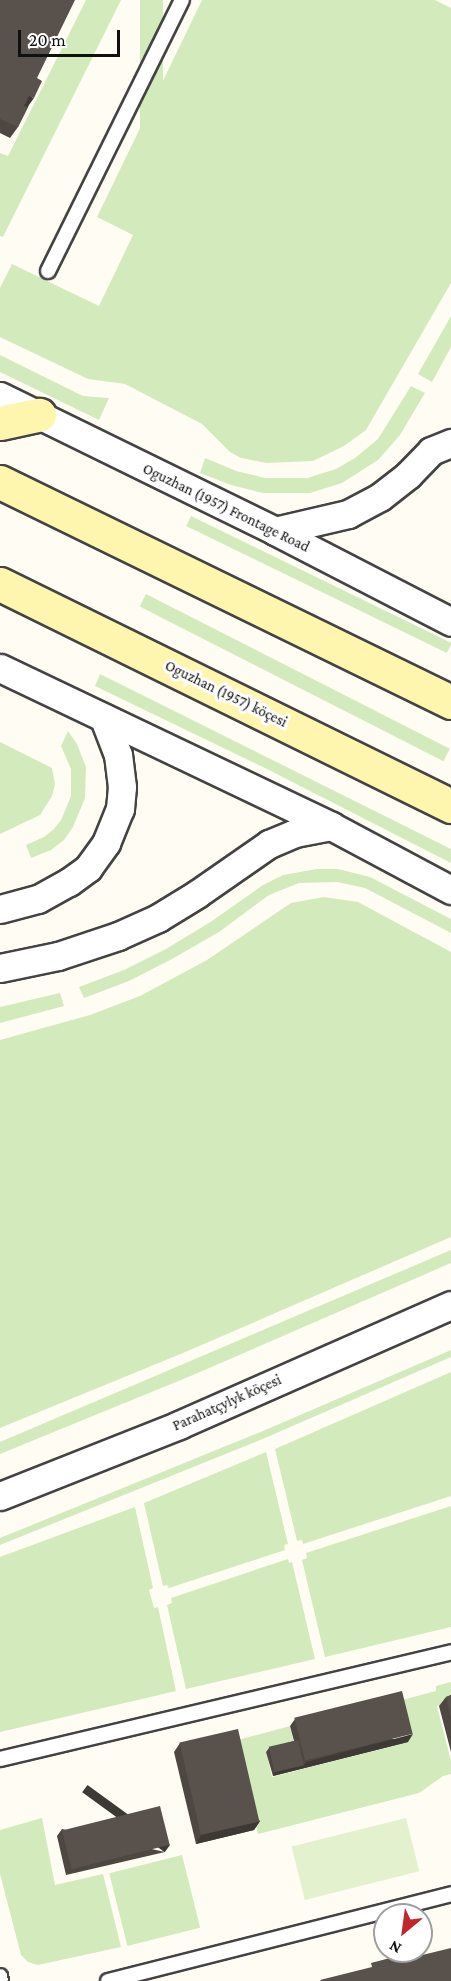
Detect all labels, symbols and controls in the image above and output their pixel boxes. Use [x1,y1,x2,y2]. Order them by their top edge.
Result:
scale bar [21,18,123,56]
text: 20 m [29,30,66,50]
street label: Oguzhan (1957) Frontage Road [140,460,312,556]
street label: Oguzhan (1957) köçesi [162,657,290,731]
street label: Parahatçylyk köçesi [170,1371,284,1435]
north arrow [373,1903,433,1963]
text: N [386,1937,404,1958]

